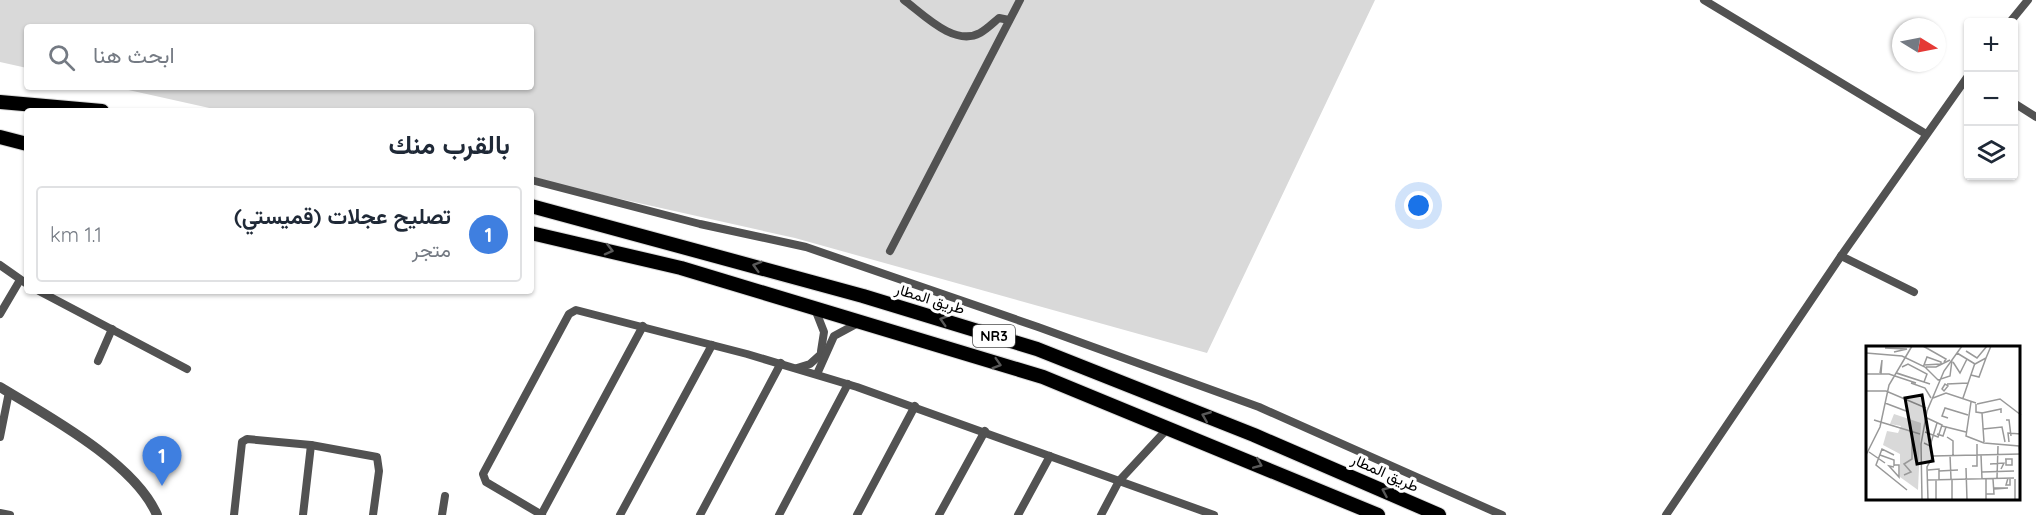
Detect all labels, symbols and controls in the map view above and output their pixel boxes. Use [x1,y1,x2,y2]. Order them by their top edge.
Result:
north arrow [1892,18,1946,72]
map controls [1964,18,2018,180]
button: + [1964,18,2018,72]
search box [24,24,534,90]
icon: search [45,41,78,74]
text: ابحث هنا [93,41,175,69]
button: − [1964,72,2018,126]
button: layers [1964,126,2018,180]
text: بالقرب منك [389,128,510,161]
your location [1404,191,1433,220]
text: تصليح عجلات (قميستي) [234,202,451,230]
text: 1.1 km [50,222,102,247]
text: 1 [485,222,492,247]
text: متجر [412,237,451,262]
one-way arrow [603,243,613,256]
one-way arrow [752,261,762,274]
street label: طريق المطار [892,279,967,319]
one-way arrow [939,315,950,327]
road number: NR3 [973,325,1015,347]
inset map [1866,346,2021,500]
one-way arrow [991,356,1002,369]
one-way arrow [1201,410,1212,423]
pin: 1 [142,436,182,486]
street label: طريق المطار [1347,449,1422,497]
one-way arrow [1251,457,1262,469]
one-way arrow [1381,486,1392,498]

